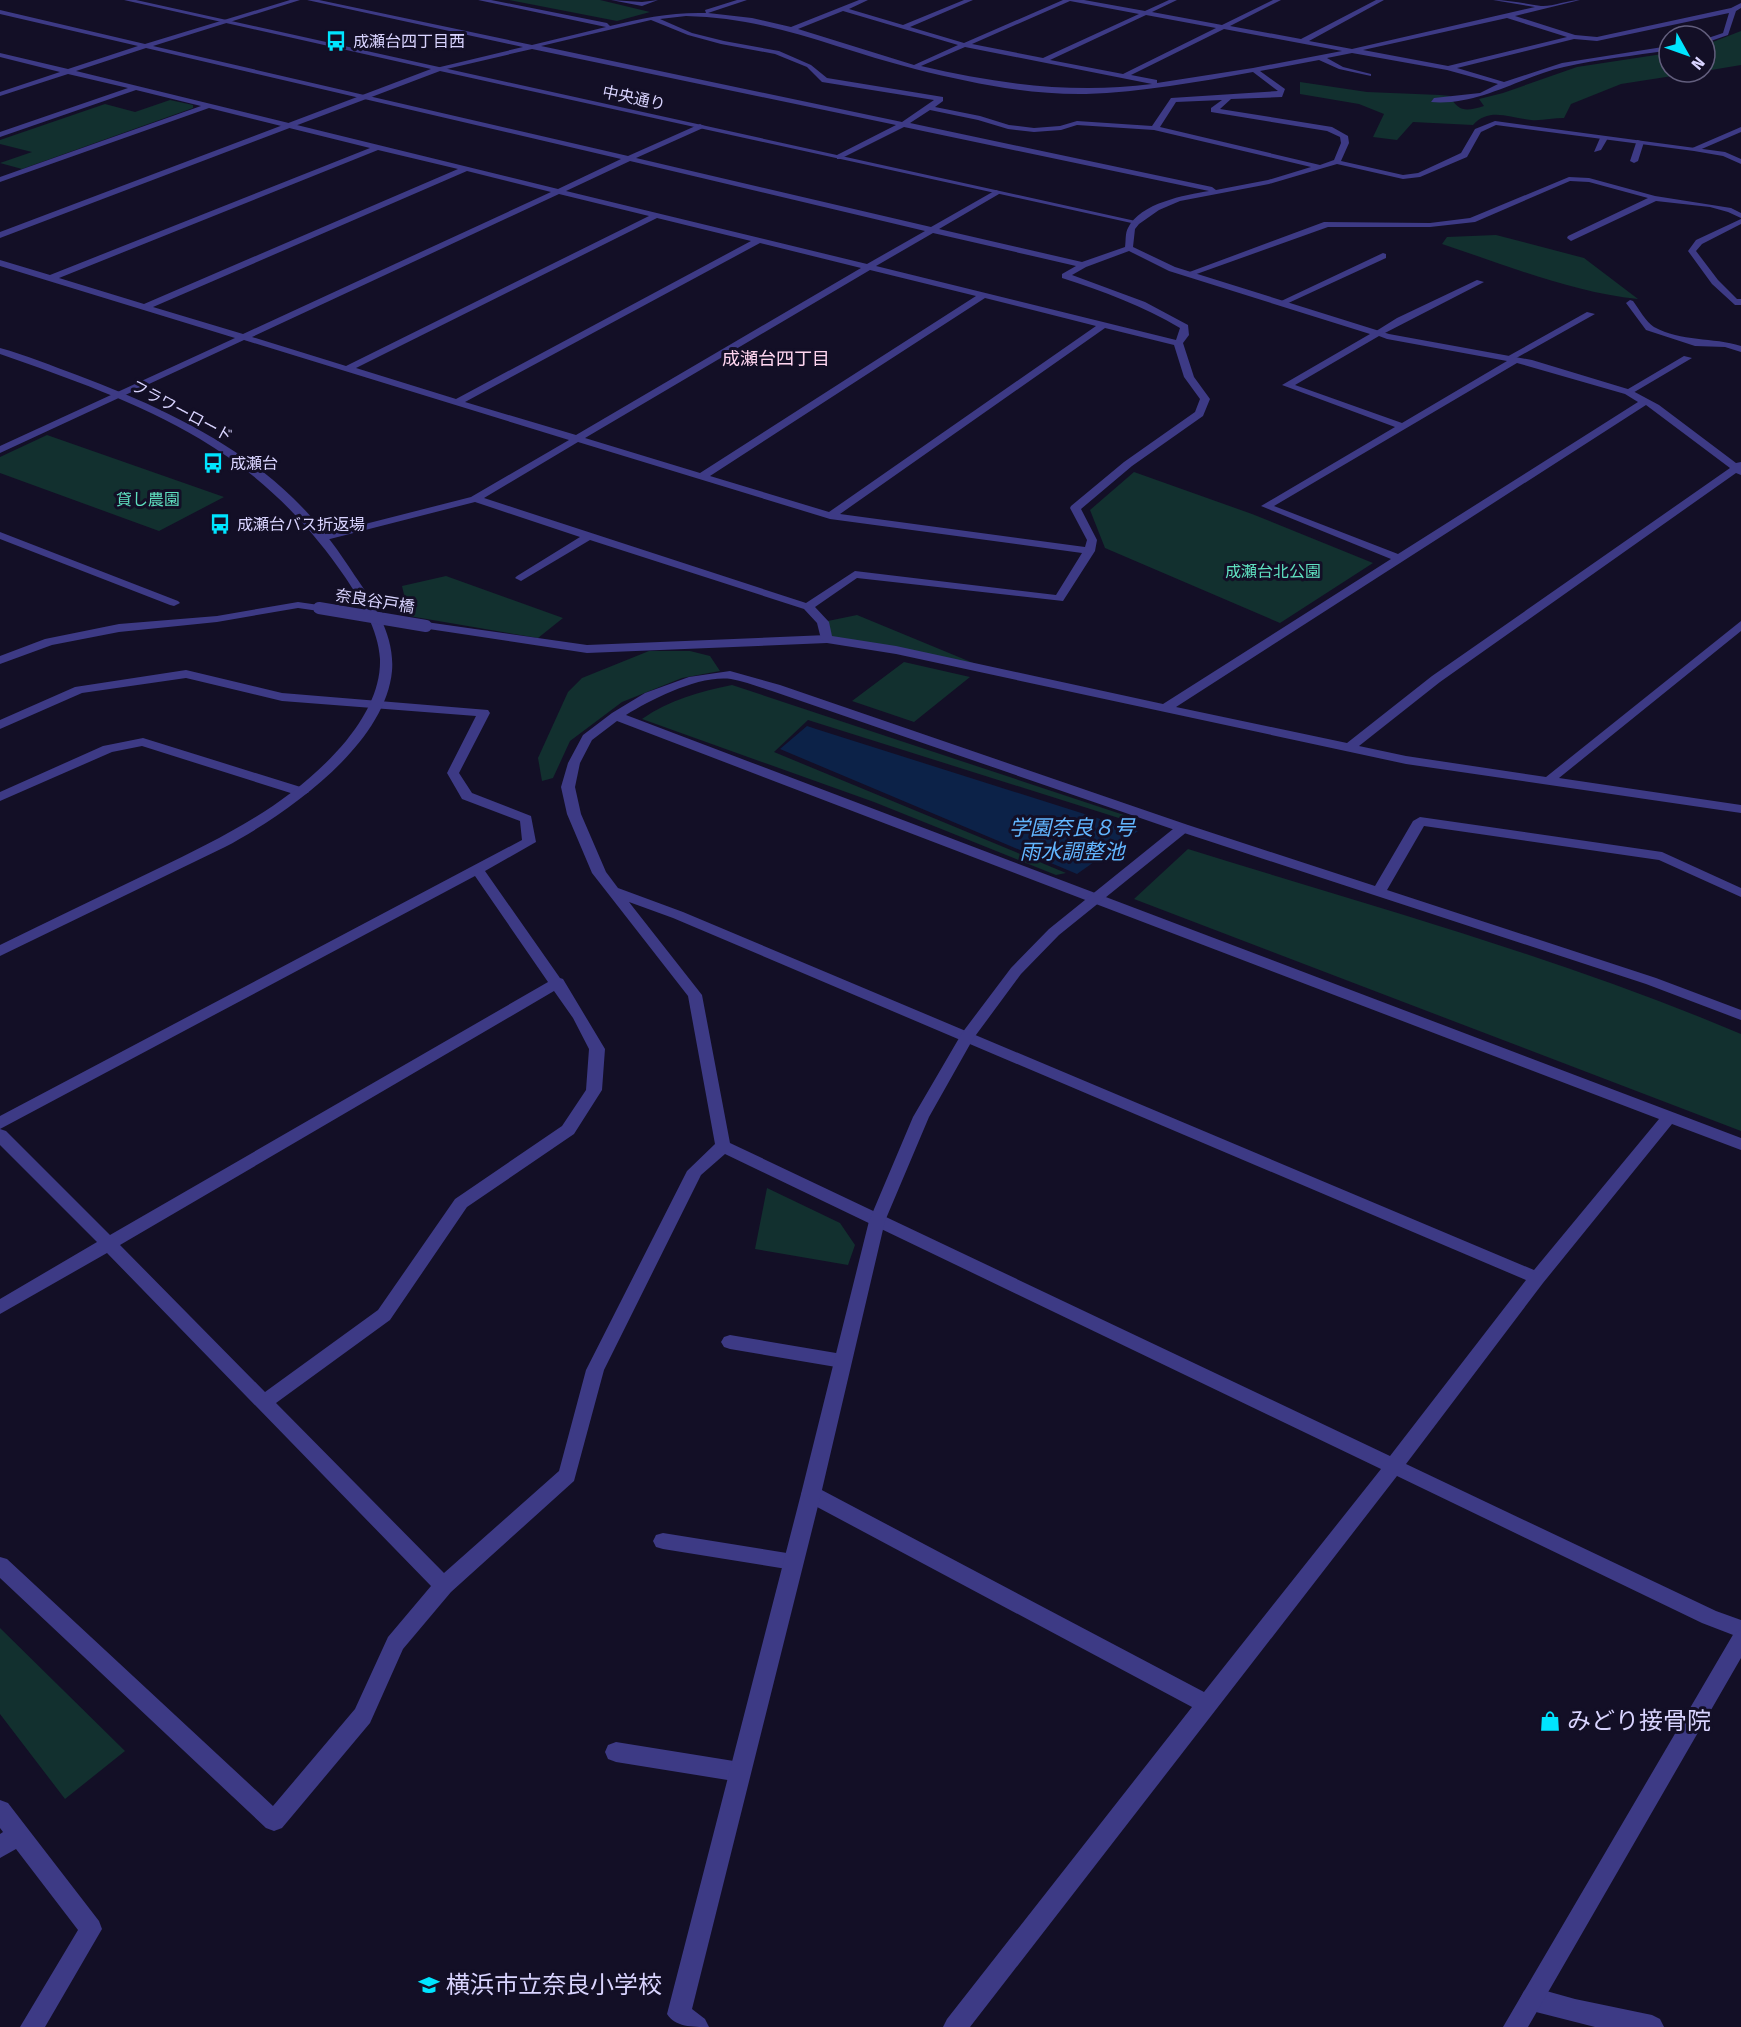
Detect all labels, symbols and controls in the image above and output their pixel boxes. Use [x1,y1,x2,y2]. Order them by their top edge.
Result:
north arrow [1657,24,1717,84]
bus stop icon: 成瀬台四丁目西 [324,29,348,53]
place label: 成瀬台四丁目西 [353,32,465,51]
text: N [1687,53,1709,73]
street label: 中央通り [601,82,667,114]
district label: 成瀬台四丁目 [722,348,830,370]
street label: フラワーロード [128,376,236,446]
bus stop icon: 成瀬台 [201,451,225,475]
place label: 成瀬台 [230,454,278,473]
park label: 貸し農園 [116,490,180,509]
bus stop icon: 成瀬台バス折返場 [208,512,232,536]
place label: 成瀬台バス折返場 [237,515,365,534]
park label: 成瀬台北公園 [1225,562,1321,581]
street label: 奈良谷戸橋 [334,585,416,617]
water label: 学園奈良８号 雨水調整池 [1009,815,1137,865]
place label: みどり接骨院 [1567,1707,1711,1735]
shop icon: みどり接骨院 [1538,1709,1562,1733]
place label: 横浜市立奈良小学校 [446,1971,662,1999]
school or university icon: 横浜市立奈良小学校 [417,1973,441,1997]

